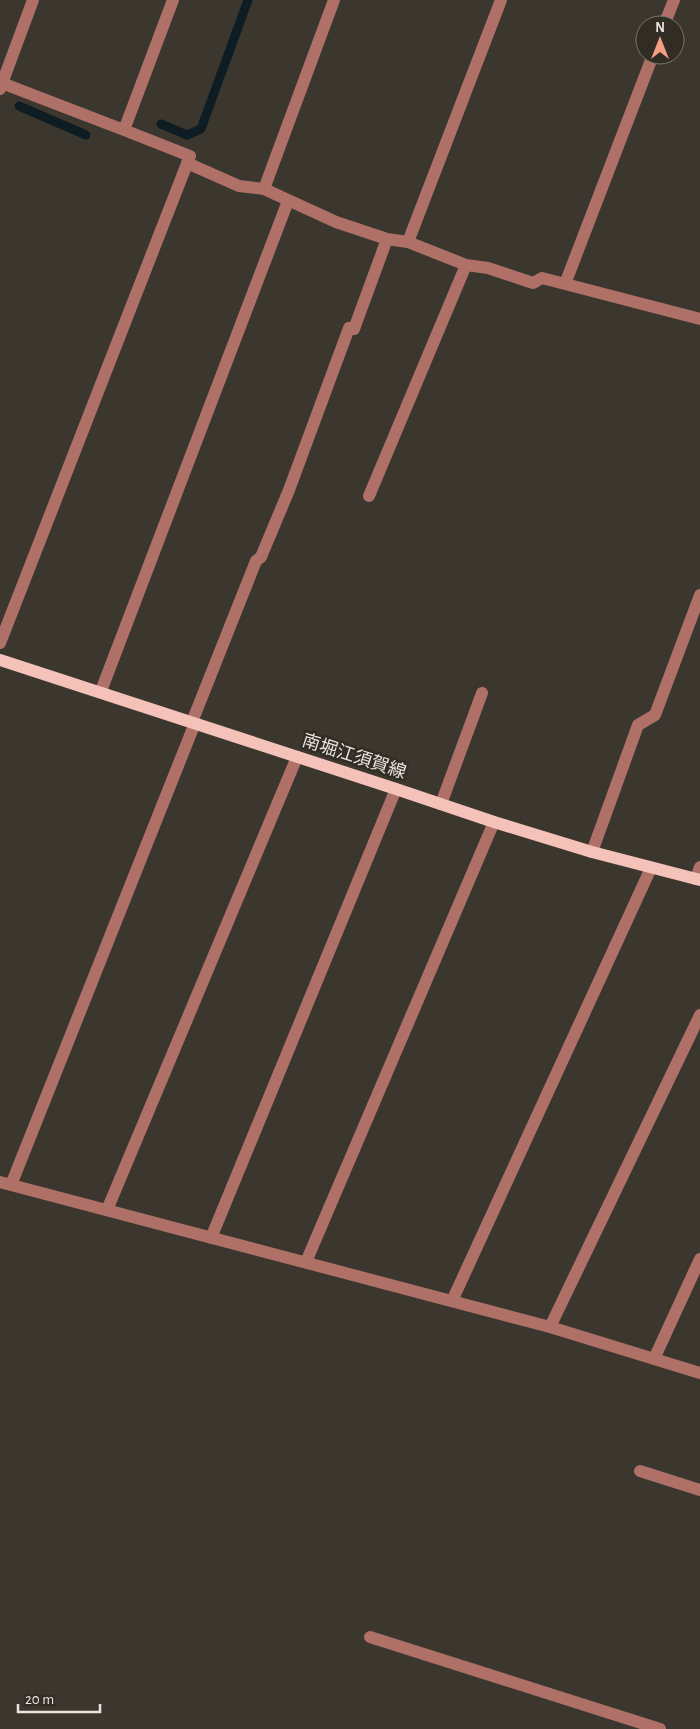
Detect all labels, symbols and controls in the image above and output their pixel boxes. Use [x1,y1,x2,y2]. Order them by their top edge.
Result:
north arrow [635,15,685,65]
text: N [655,21,665,35]
street label: 南堀江須賀線 [300,730,409,782]
scale bar [18,1682,100,1714]
text: 20 m [25,1692,54,1707]

